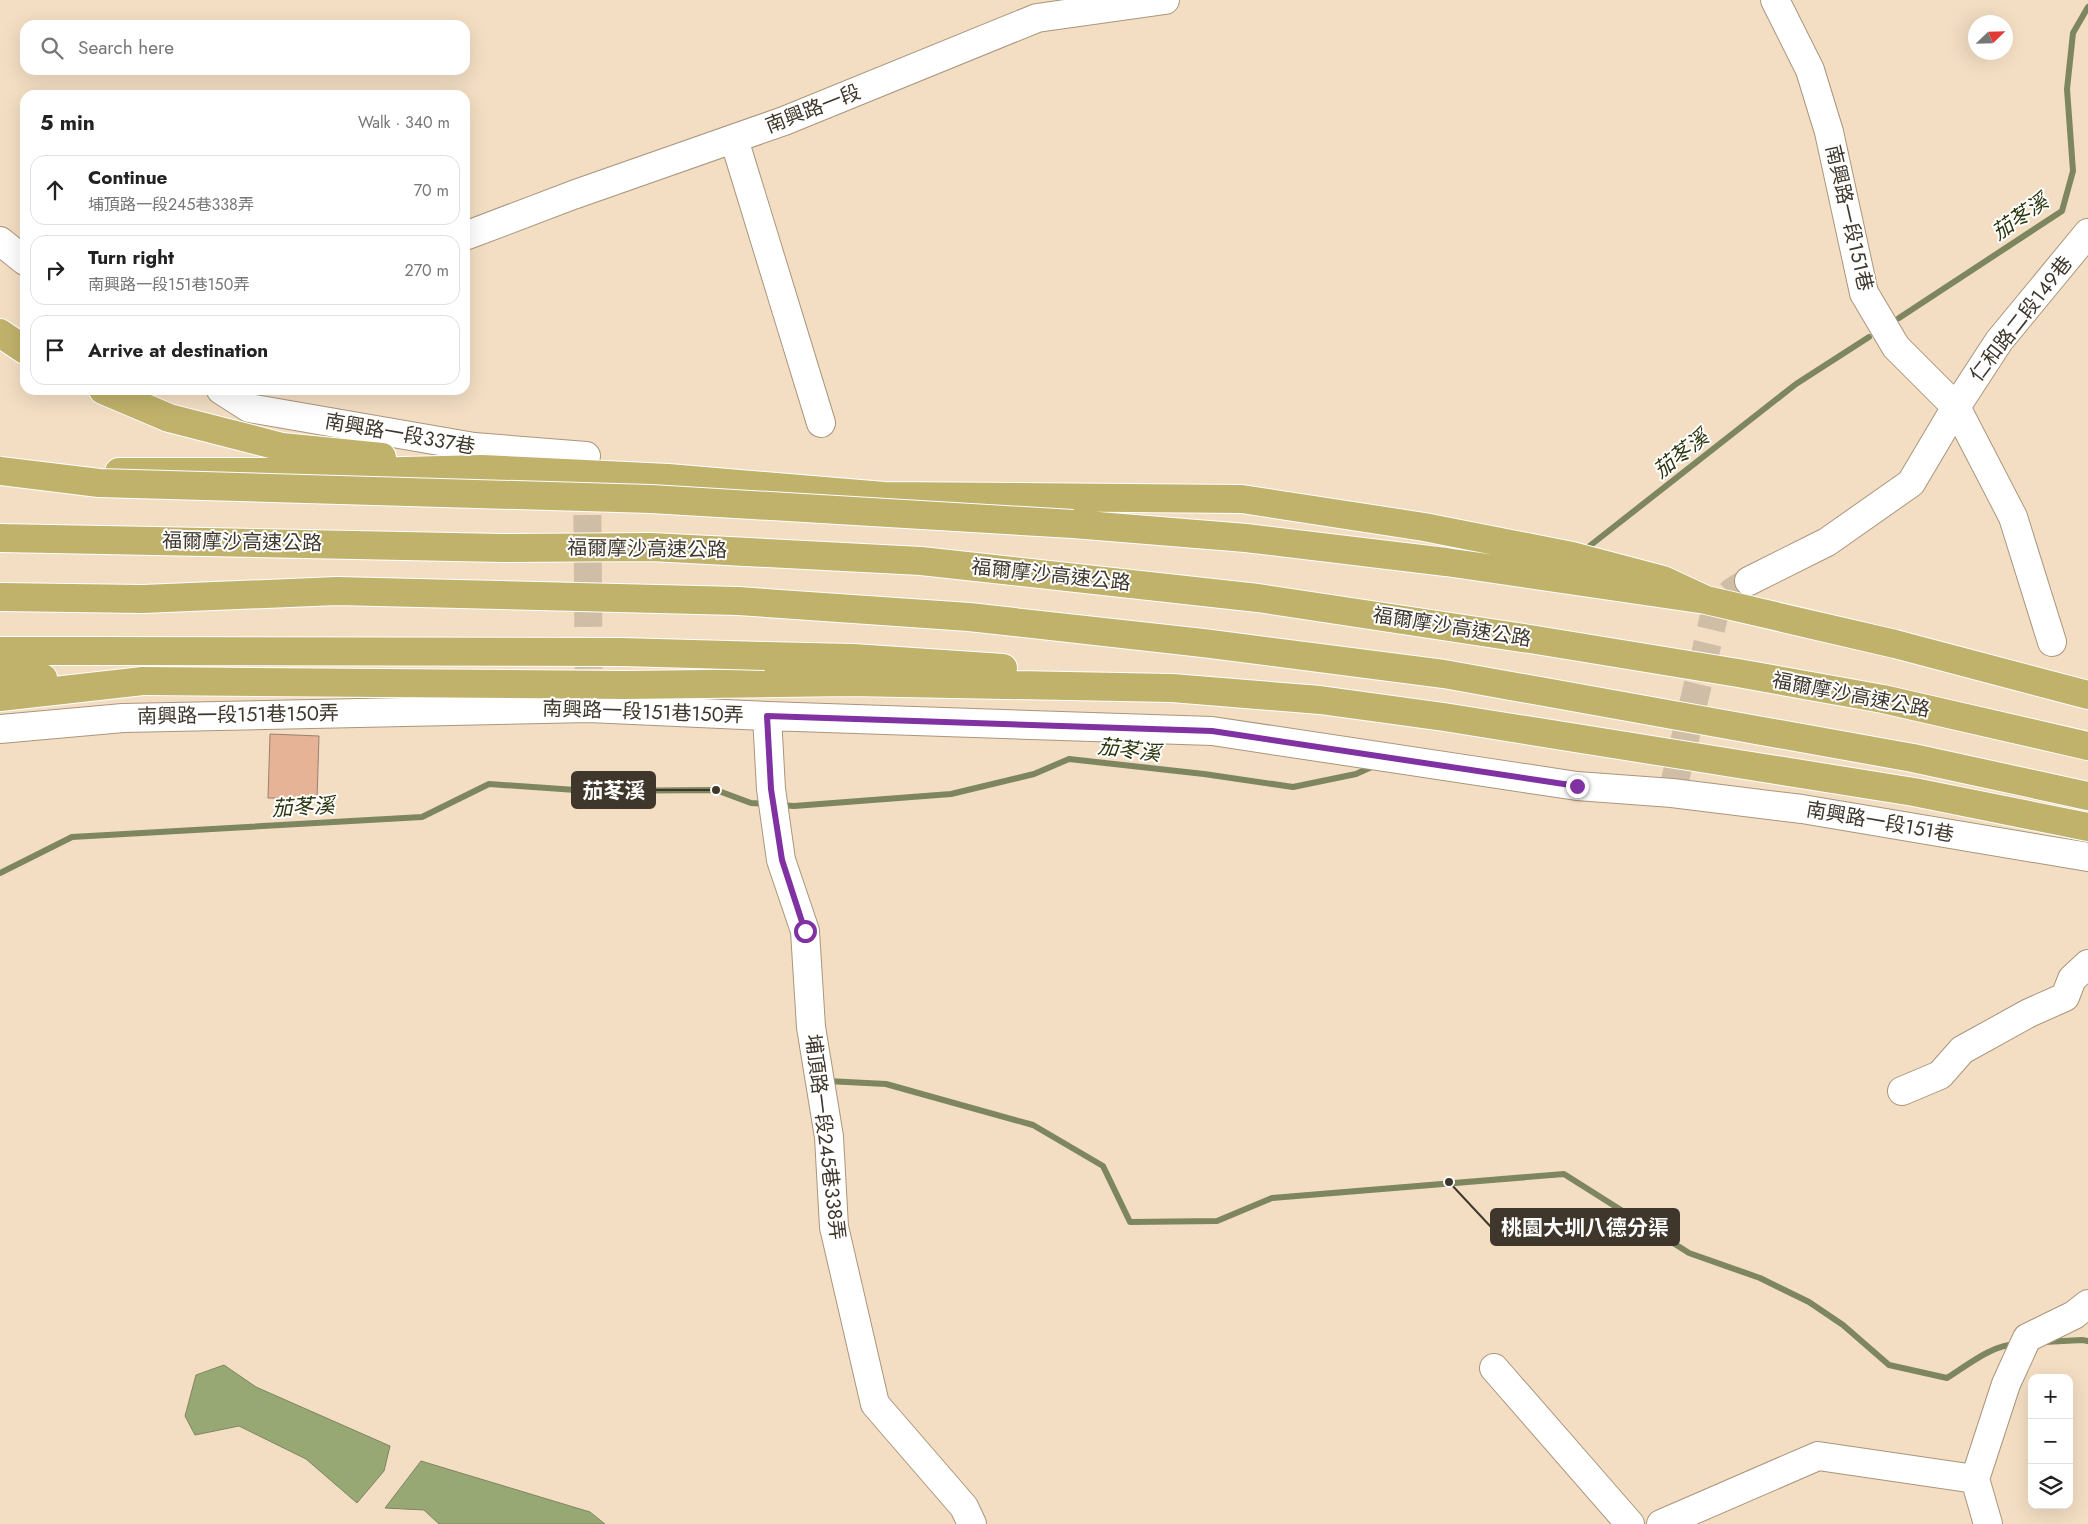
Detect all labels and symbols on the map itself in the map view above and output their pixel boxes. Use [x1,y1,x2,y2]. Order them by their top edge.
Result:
north arrow [1968,15,2013,60]
street label: 南興路一段 [761,78,865,140]
street label: 南興路一段151巷 [1818,142,1880,294]
water label: 茄苳溪 [1986,185,2057,247]
street label: 仁和路二段149巷 [1963,250,2079,388]
street label: 南興路一段337巷 [323,407,477,461]
water label: 茄苳溪 [1647,421,1717,485]
street label: 福爾摩沙高速公路 [162,526,322,558]
street label: 福爾摩沙高速公路 [567,533,727,565]
street label: 福爾摩沙高速公路 [970,552,1132,598]
street label: 福爾摩沙高速公路 [1371,600,1533,654]
street label: 福爾摩沙高速公路 [1770,666,1932,724]
street label: 南興路一段151巷150弄 [542,694,744,730]
street label: 南興路一段151巷150弄 [137,699,339,731]
water label: 茄苳溪 [1096,731,1165,769]
callout: 茄苳溪 [572,772,655,808]
route end [1566,775,1589,798]
text: 茄苳溪 [583,776,646,806]
water label: 茄苳溪 [271,790,338,824]
street label: 南興路一段151巷 [1804,795,1956,849]
route start [794,920,817,943]
street label: 埔頂路一段245巷338弄 [798,1032,852,1242]
callout: 桃園大圳八德分渠 [1491,1209,1679,1245]
text: 桃園大圳八德分渠 [1501,1213,1669,1243]

